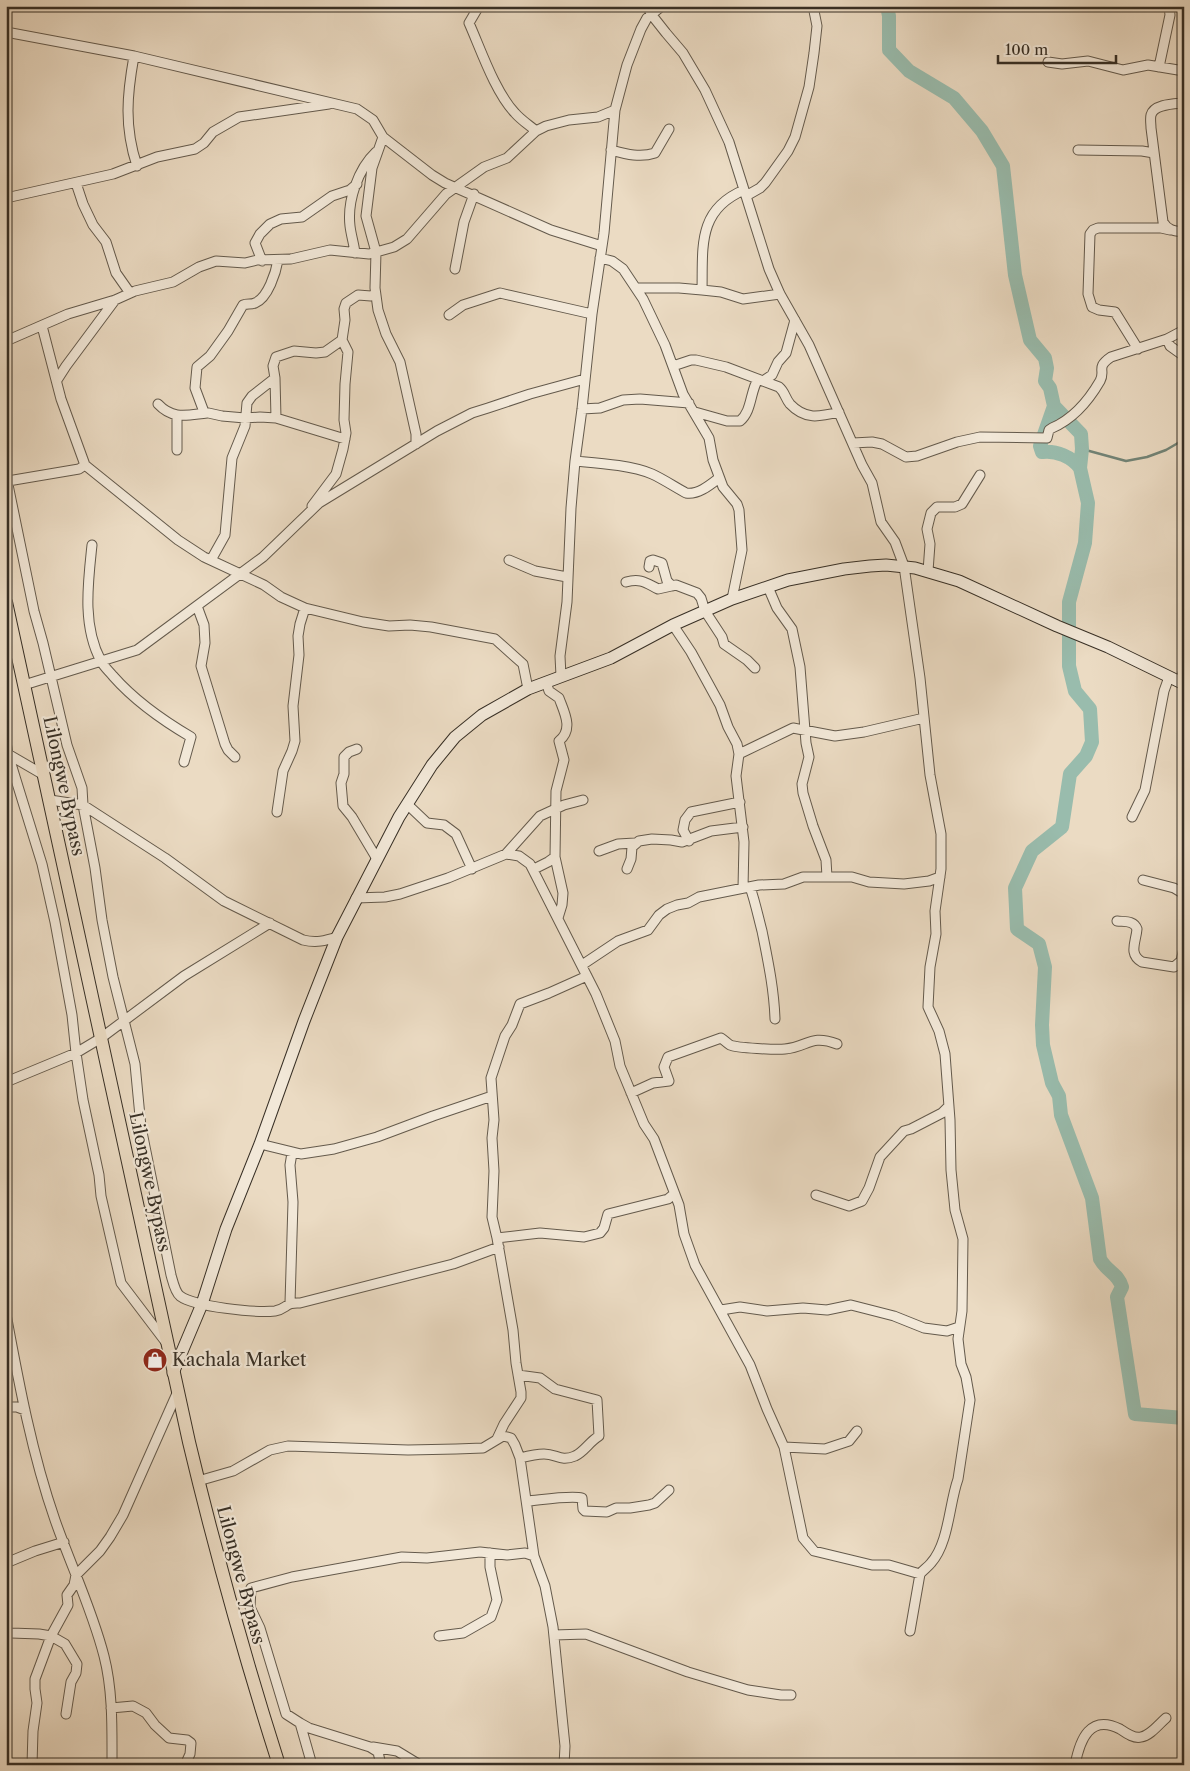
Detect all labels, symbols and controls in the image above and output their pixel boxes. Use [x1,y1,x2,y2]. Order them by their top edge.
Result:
scale bar [998,32,1115,64]
text: 100 m [1005,40,1048,59]
street label: Lilongwe Bypass [38,714,90,858]
street label: Lilongwe Bypass [124,1110,176,1254]
shop icon: Kachala Market [142,1347,168,1373]
place label: Kachala Market [172,1349,307,1371]
street label: Lilongwe Bypass [212,1503,270,1647]

